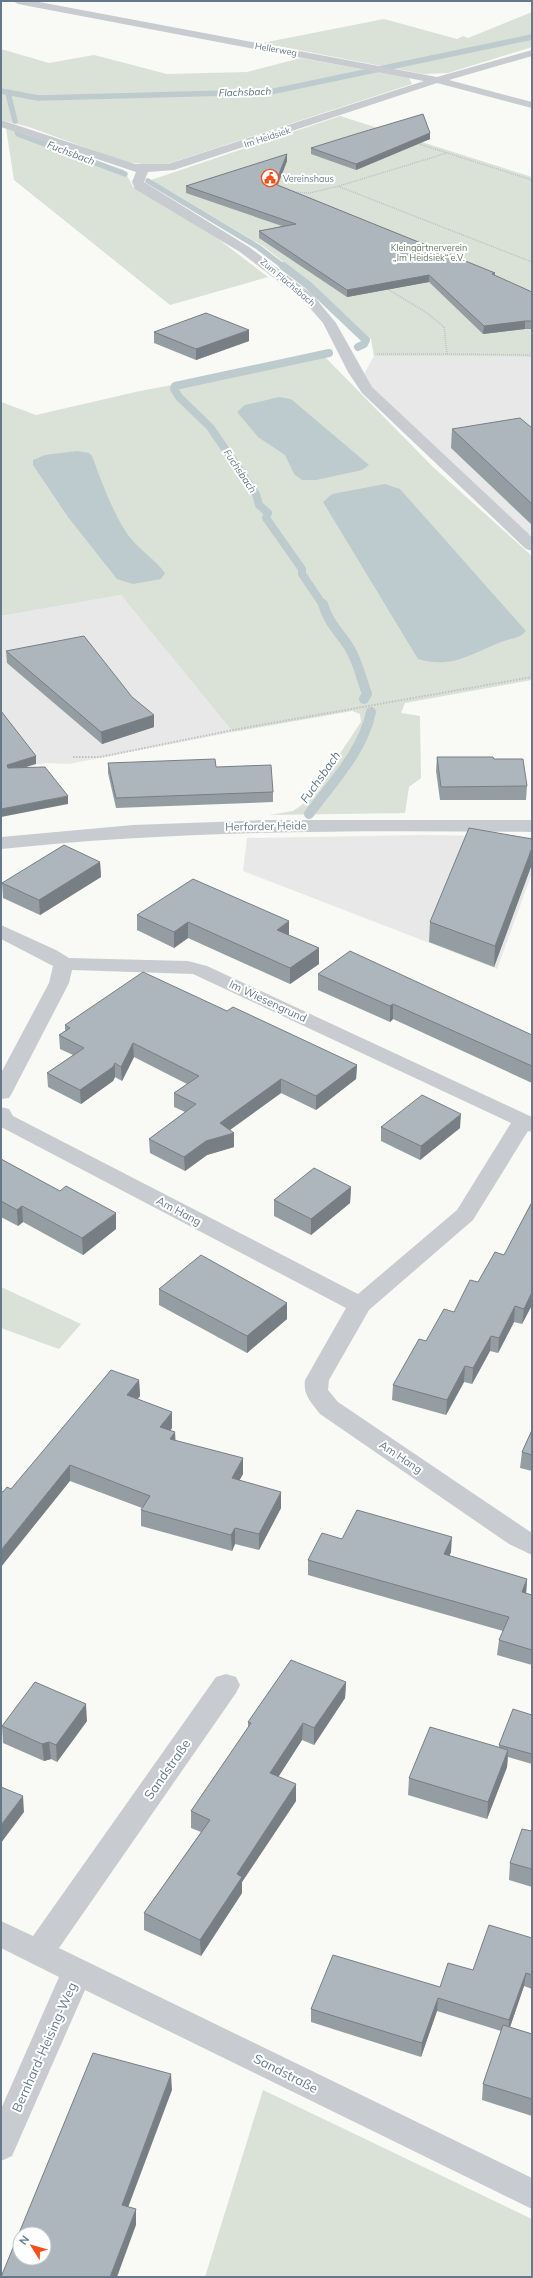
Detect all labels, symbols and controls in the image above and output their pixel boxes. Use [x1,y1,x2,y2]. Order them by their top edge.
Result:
street label: Hellerweg [254,40,298,58]
water label: Flachsbach [218,85,272,99]
street label: Im Heidsiek [242,124,292,150]
water label: Fuchsbach [45,138,97,168]
public building icon: Vereinshaus [260,168,280,188]
place label: Vereinshaus [283,173,334,184]
park label: Kleingärtnerverein „Im Heidsiek“ e.V. [391,242,467,263]
street label: Zum Flachsbach [258,256,318,308]
water label: Fuchsbach [221,447,259,495]
water label: Fuchsbach [297,748,343,806]
street label: Herforder Heide [225,818,307,834]
street label: Im Wiesengrund [227,977,309,1025]
street label: Am Hang [154,1193,204,1229]
street label: Am Hang [377,1438,425,1476]
street label: Sandstraße [140,1736,194,1802]
street label: Bernhard-Heising-Weg [8,1980,80,2114]
street label: Sandstraße [251,2050,321,2096]
north arrow [12,2226,52,2266]
text: N [16,2232,32,2248]

